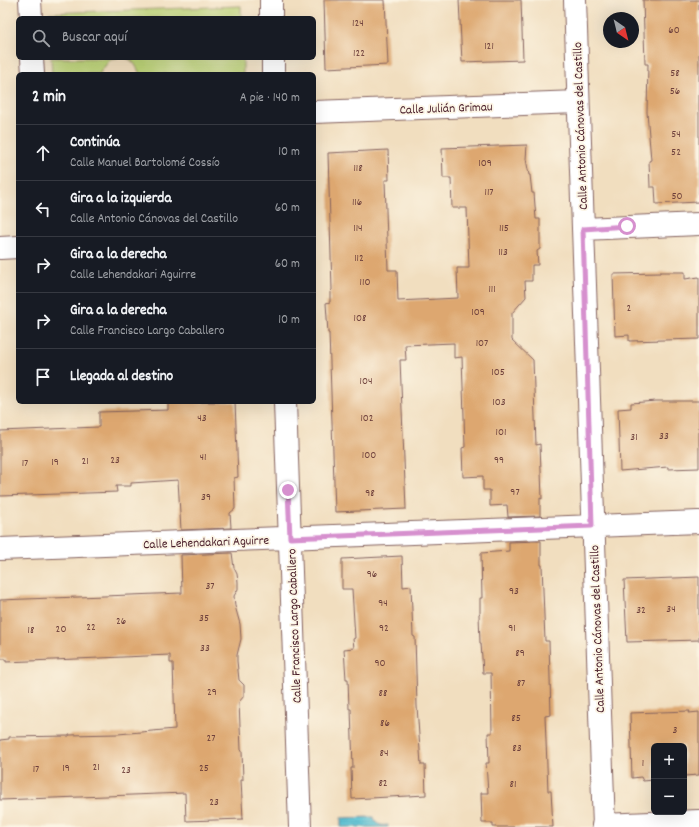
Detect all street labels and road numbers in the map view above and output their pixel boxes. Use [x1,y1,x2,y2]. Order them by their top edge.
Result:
street label: Calle Antonio Cánovas del Castillo [569,41,594,210]
street label: Calle Julián Grimau [399,98,493,121]
street label: Calle Lehendakari Aguirre [143,532,270,555]
street label: Calle Antonio Cánovas del Castillo [586,544,611,713]
street label: Calle Francisco Largo Caballero [283,548,308,704]

